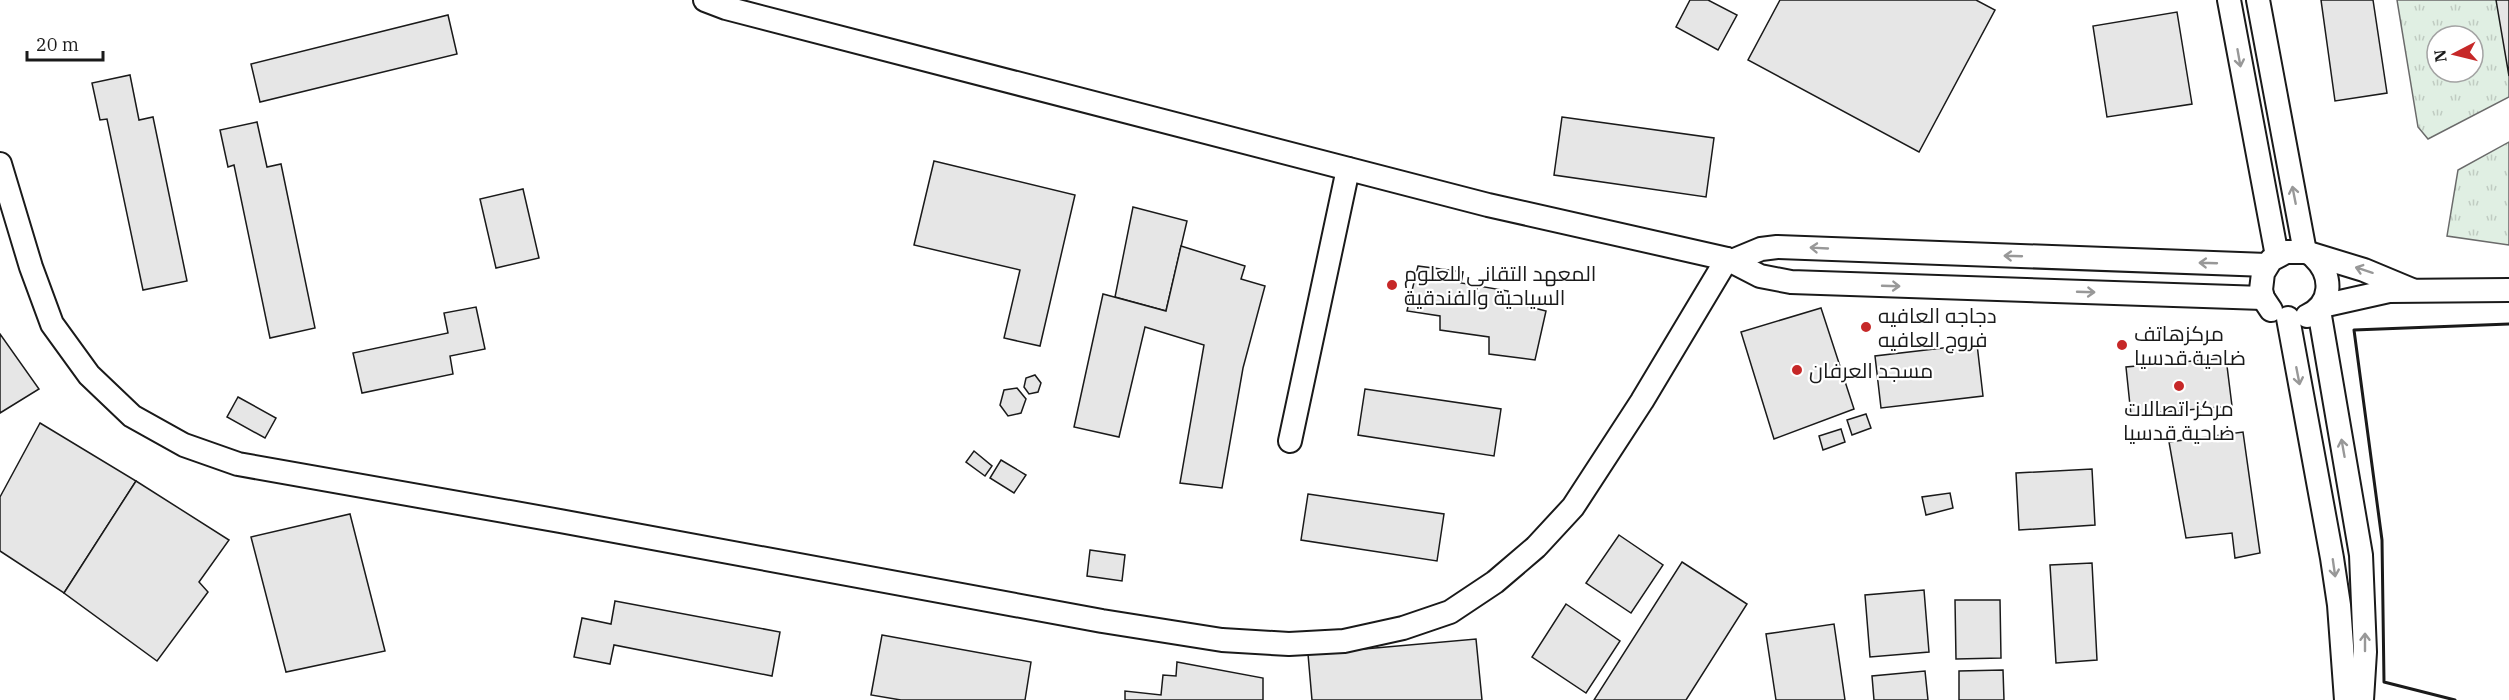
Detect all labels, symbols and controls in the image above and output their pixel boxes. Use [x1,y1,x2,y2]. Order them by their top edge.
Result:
scale bar [27,24,104,62]
north arrow [2425,24,2485,84]
text: 20 m [36,33,79,56]
one-way arrow [2234,47,2245,67]
text: N [2429,48,2451,63]
one-way arrow [2288,185,2299,205]
one-way arrow [1809,243,1829,254]
one-way arrow [2004,251,2024,262]
one-way arrow [2199,257,2219,269]
place label: المعهد التقاني للعلوم السياحية والفندقية [1404,259,1597,311]
one-way arrow [2355,264,2374,275]
marker: المعهد التقاني للعلوم السياحية والفندقية [1385,278,1399,292]
one-way arrow [1880,280,1900,291]
one-way arrow [2075,287,2095,298]
place label: دجاجه العافيه فروج العافيه [1878,301,1997,354]
place label: مركزهاتف ضاحية قدسيا [2134,319,2246,371]
marker: دجاجه العافيه فروج العافيه [1859,320,1873,334]
marker: مركزهاتف ضاحية قدسيا [2115,338,2129,352]
place label: مسجد العرفان [1809,356,1933,384]
marker: مسجد العرفان [1790,363,1804,377]
one-way arrow [2293,366,2304,385]
marker: مركز اتصالات ضاحية قدسيا [2172,379,2186,393]
place label: مركز اتصالات ضاحية قدسيا [2123,394,2235,446]
one-way arrow [2337,439,2348,459]
one-way arrow [2328,557,2339,577]
one-way arrow [2359,632,2371,652]

